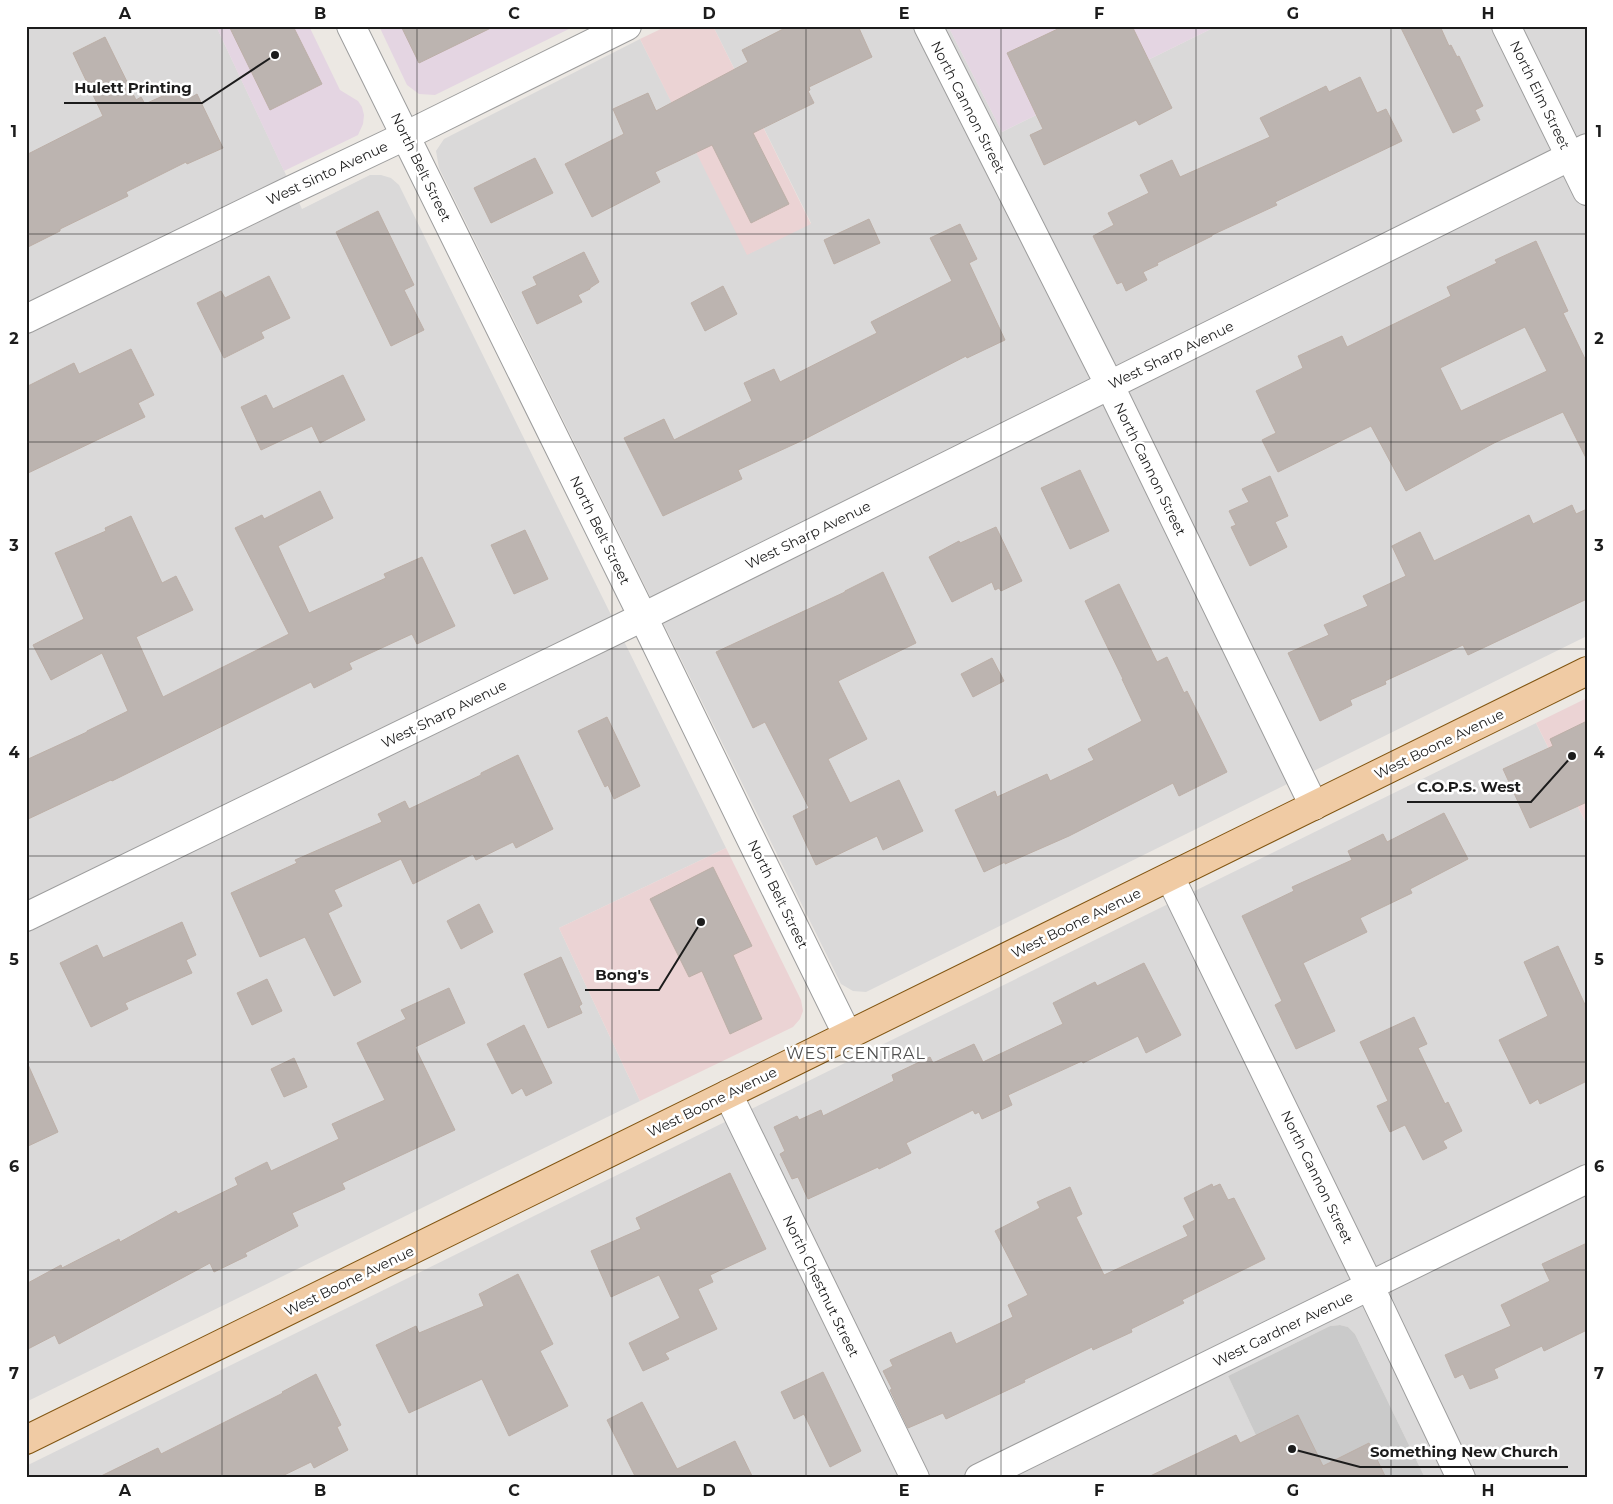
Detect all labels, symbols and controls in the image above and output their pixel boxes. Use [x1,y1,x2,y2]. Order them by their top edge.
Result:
text: A [118,4,132,23]
text: B [314,4,326,23]
text: C [508,4,520,23]
text: D [702,4,716,23]
text: E [899,4,909,23]
text: F [1094,4,1104,23]
text: G [1287,4,1299,23]
text: H [1482,4,1494,23]
street label: North Cannon Street [927,38,1009,176]
street label: North Elm Street [1506,38,1574,153]
callout: Hulett Printing [64,73,202,103]
text: Hulett Printing [74,78,192,97]
street label: North Belt Street [387,110,455,225]
text: 1 [11,122,17,141]
text: 1 [1596,122,1602,141]
street label: West Sinto Avenue [263,137,391,209]
street label: West Sharp Avenue [1105,317,1237,393]
text: 2 [9,329,19,348]
text: 2 [1594,329,1604,348]
street label: North Cannon Street [1110,399,1190,539]
street label: North Belt Street [566,473,634,588]
street label: West Sharp Avenue [742,497,874,573]
text: 3 [8,536,19,555]
text: 3 [1593,536,1604,555]
street label: West Sharp Avenue [378,676,510,752]
street label: West Boone Avenue [1371,705,1507,783]
text: 4 [8,743,20,762]
text: 4 [1593,743,1605,762]
callout: C.O.P.S. West [1407,772,1531,802]
text: C.O.P.S. West [1417,777,1522,796]
street label: North Belt Street [744,837,812,952]
street label: West Boone Avenue [1008,884,1144,962]
text: 5 [9,950,19,969]
text: 5 [1594,950,1604,969]
callout: Bong's [585,960,659,990]
text: Bong's [595,965,649,984]
district label: WEST CENTRAL [786,1044,926,1063]
street label: West Boone Avenue [644,1063,780,1141]
street label: North Cannon Street [1277,1107,1357,1247]
text: 6 [9,1157,19,1176]
text: 6 [1594,1157,1604,1176]
street label: North Chestnut Street [779,1212,863,1360]
street label: West Boone Avenue [281,1242,417,1320]
street label: West Gardner Avenue [1210,1287,1356,1371]
text: 7 [9,1364,19,1383]
text: 7 [1594,1364,1604,1383]
callout: Something New Church [1360,1437,1568,1467]
text: Something New Church [1370,1442,1558,1461]
text: A [118,1481,132,1500]
text: B [314,1481,326,1500]
text: C [508,1481,520,1500]
text: D [702,1481,716,1500]
text: E [899,1481,909,1500]
text: F [1094,1481,1104,1500]
text: G [1287,1481,1299,1500]
text: H [1482,1481,1494,1500]

